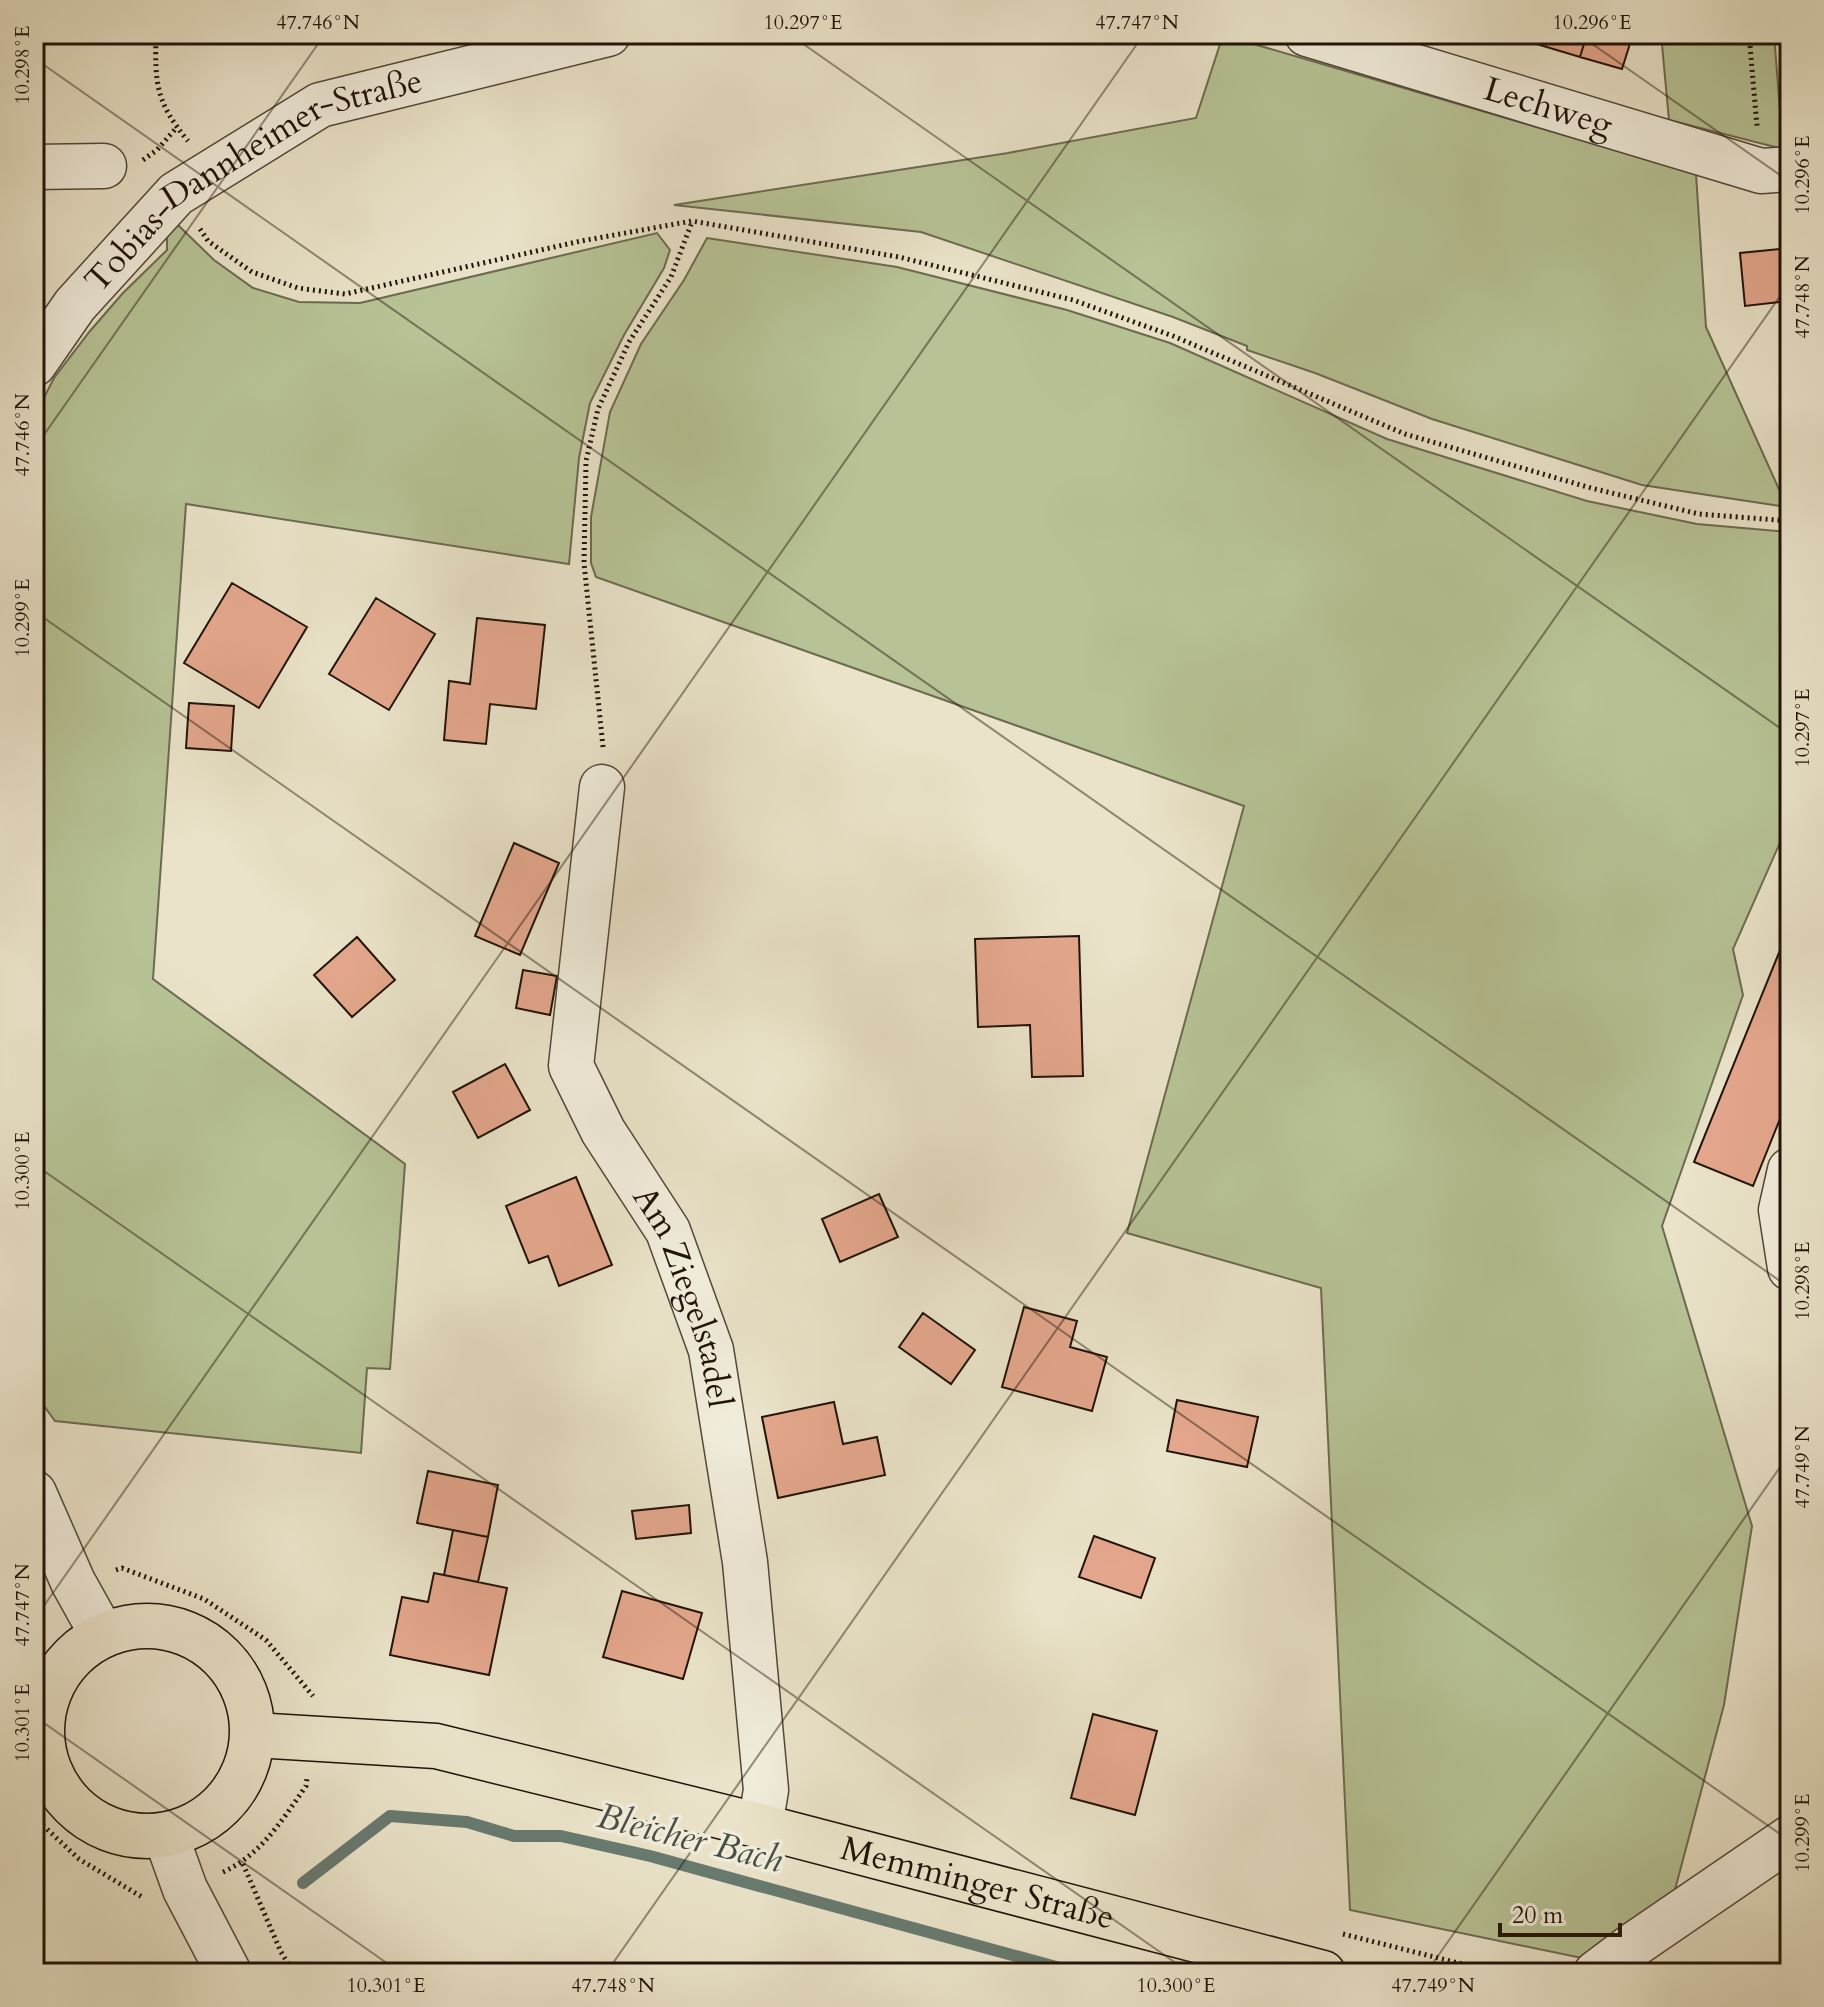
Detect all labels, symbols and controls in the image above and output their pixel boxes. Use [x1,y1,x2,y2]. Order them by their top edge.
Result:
text: 47.746°N [276,9,360,36]
text: 10.297°E [764,9,842,36]
text: 47.747°N [1095,9,1179,36]
text: 10.296°E [1553,9,1631,36]
text: 10.298°E [9,26,36,104]
street label: Tobias-Dannheimer-Straße [74,58,427,302]
street label: Lechweg [1478,66,1618,148]
text: 10.296°E [1789,136,1816,214]
text: 47.748°N [1789,255,1816,339]
text: 47.746°N [9,393,36,477]
text: 10.299°E [9,579,36,657]
text: 10.297°E [1789,689,1816,767]
text: 10.300°E [9,1132,36,1210]
street label: Am Ziegelstadel [622,1177,743,1411]
text: 10.298°E [1789,1242,1816,1320]
text: 47.749°N [1789,1425,1816,1509]
text: 47.747°N [9,1563,36,1647]
text: 10.301°E [9,1684,36,1762]
water label: Bleicher Bach [592,1791,788,1885]
text: 10.299°E [1789,1794,1816,1872]
street label: Memminger Straße [836,1825,1119,1941]
scale bar [1500,1887,1620,1937]
text: 20 m [1512,1899,1564,1932]
text: 10.301°E [347,1972,425,1999]
text: 47.748°N [571,1972,655,1999]
text: 10.300°E [1137,1972,1215,1999]
text: 47.749°N [1391,1972,1475,1999]

